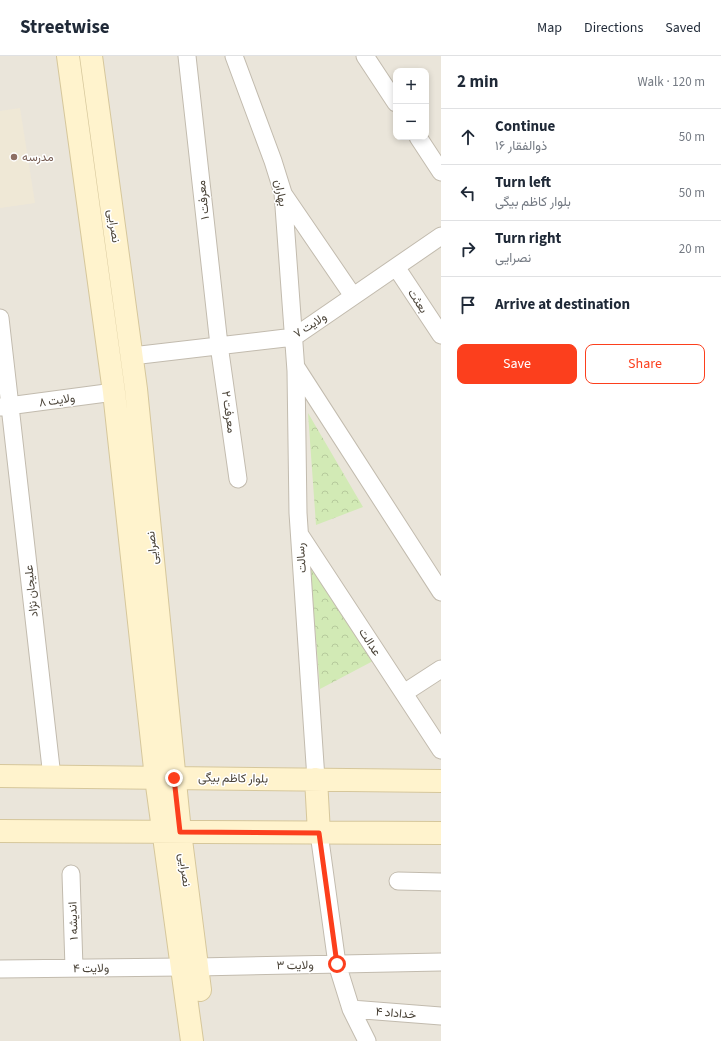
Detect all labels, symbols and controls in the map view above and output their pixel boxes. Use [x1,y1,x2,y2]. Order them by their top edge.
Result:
text: Streetwise [20,14,110,41]
text: Map [537,18,562,38]
text: Directions [584,18,643,38]
text: Saved [665,18,701,38]
map controls [393,68,429,140]
button: + [393,68,429,104]
text: 2 min [457,70,498,94]
text: Walk · 120 m [637,73,705,91]
button: − [393,104,429,140]
text: Continue [495,116,555,137]
icon: ahead [457,126,479,148]
text: 50 m [679,128,705,146]
text: ذوالفقار ۱۶ [495,137,547,155]
place label: مدرسه [22,149,54,166]
marker: مدرسه [9,152,19,162]
text: Turn left [495,172,551,193]
street label: بهاران [270,178,291,208]
street label: معرفت ۱ [193,179,214,221]
icon: left [457,182,479,204]
text: 50 m [679,184,705,202]
text: بلوار کاظم بیگی [495,193,571,211]
street label: نصرایی [103,208,124,244]
text: Turn right [495,228,561,249]
icon: right [457,238,479,260]
text: 20 m [679,240,705,258]
text: نصرایی [495,249,531,267]
street label: بعثت [403,286,432,317]
icon: arrive [457,294,479,316]
text: Arrive at destination [495,294,630,315]
street label: ولایت ۷ [290,309,330,342]
button: Save [457,344,577,384]
button: Share [585,344,705,384]
street label: ولایت ۸ [38,390,76,411]
street label: معرفت ۲ [217,390,240,434]
street label: نصرایی [142,530,163,566]
street label: رسالت [292,542,311,574]
street label: علیجان نژاد [20,564,43,618]
street label: عدالت [354,625,385,659]
route end [165,769,183,787]
street label: بلوار کاظم بیگی [198,769,268,788]
street label: نصرایی [174,852,195,888]
street label: اندیشه ۱ [64,901,83,941]
route start [328,955,346,973]
street label: ولایت ۳ [276,957,314,974]
street label: ولایت ۴ [73,960,109,977]
street label: خداداد ۴ [375,1003,417,1024]

